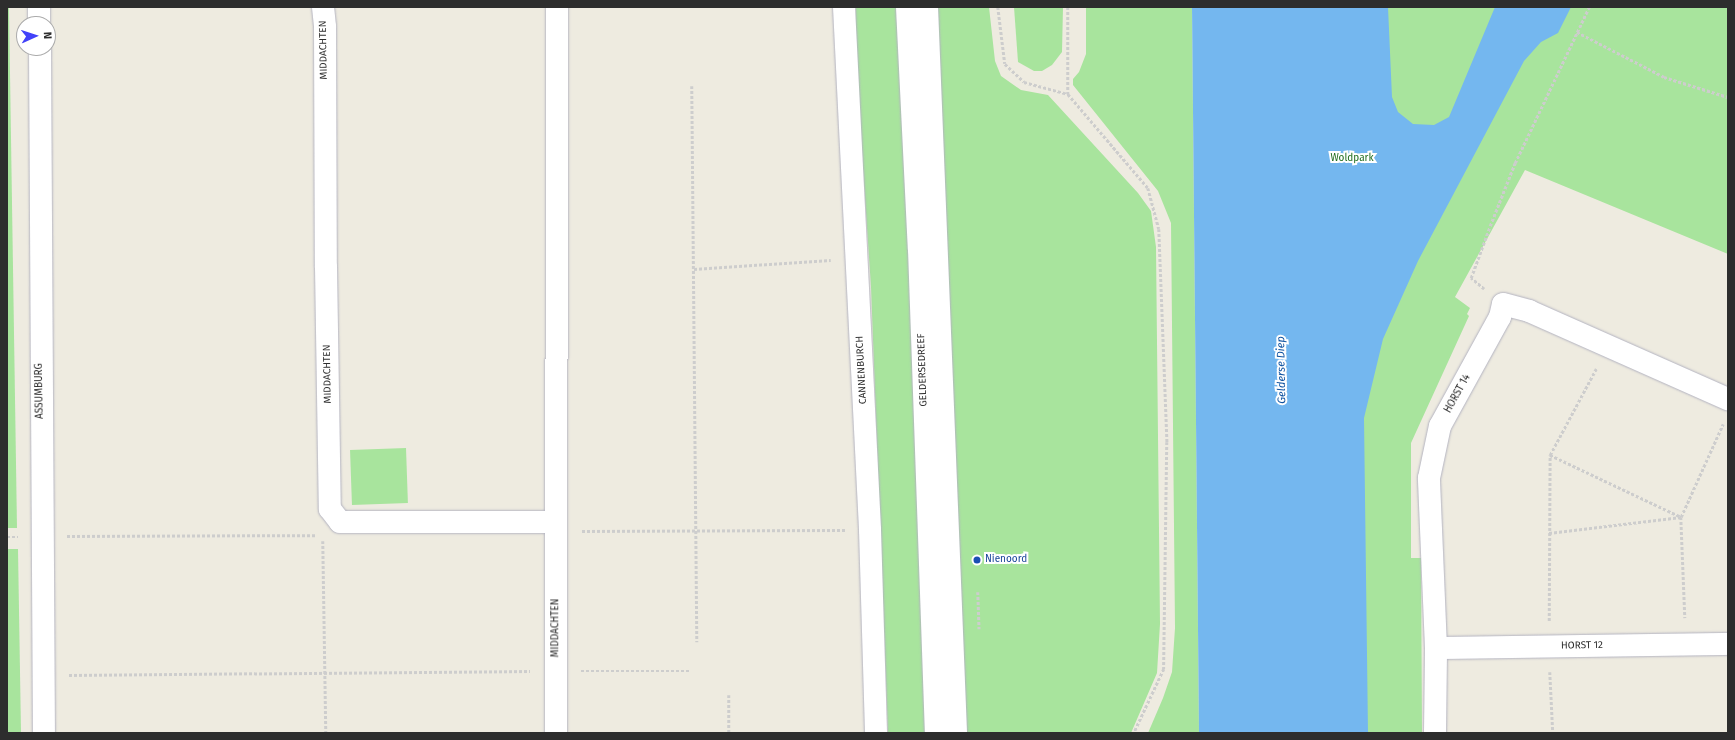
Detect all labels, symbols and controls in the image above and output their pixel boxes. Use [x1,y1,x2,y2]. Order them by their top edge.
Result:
north arrow [16,16,56,56]
street label: MIDDACHTEN [317,20,331,80]
text: N [41,31,54,39]
park label: Woldpark [1330,153,1374,165]
street label: GELDERSEDREEF [916,333,930,407]
street label: CANNENBURCH [854,336,870,404]
water label: Gelderse Diep [1275,336,1289,404]
street label: MIDDACHTEN [321,344,335,404]
street label: ASSUMBURG [34,363,46,419]
street label: HORST 14 [1442,373,1474,415]
place label: Nienoord [985,554,1027,566]
marker: Nienoord [972,555,982,565]
street label: MIDDACHTEN [550,599,562,657]
street label: HORST 12 [1561,640,1603,652]

